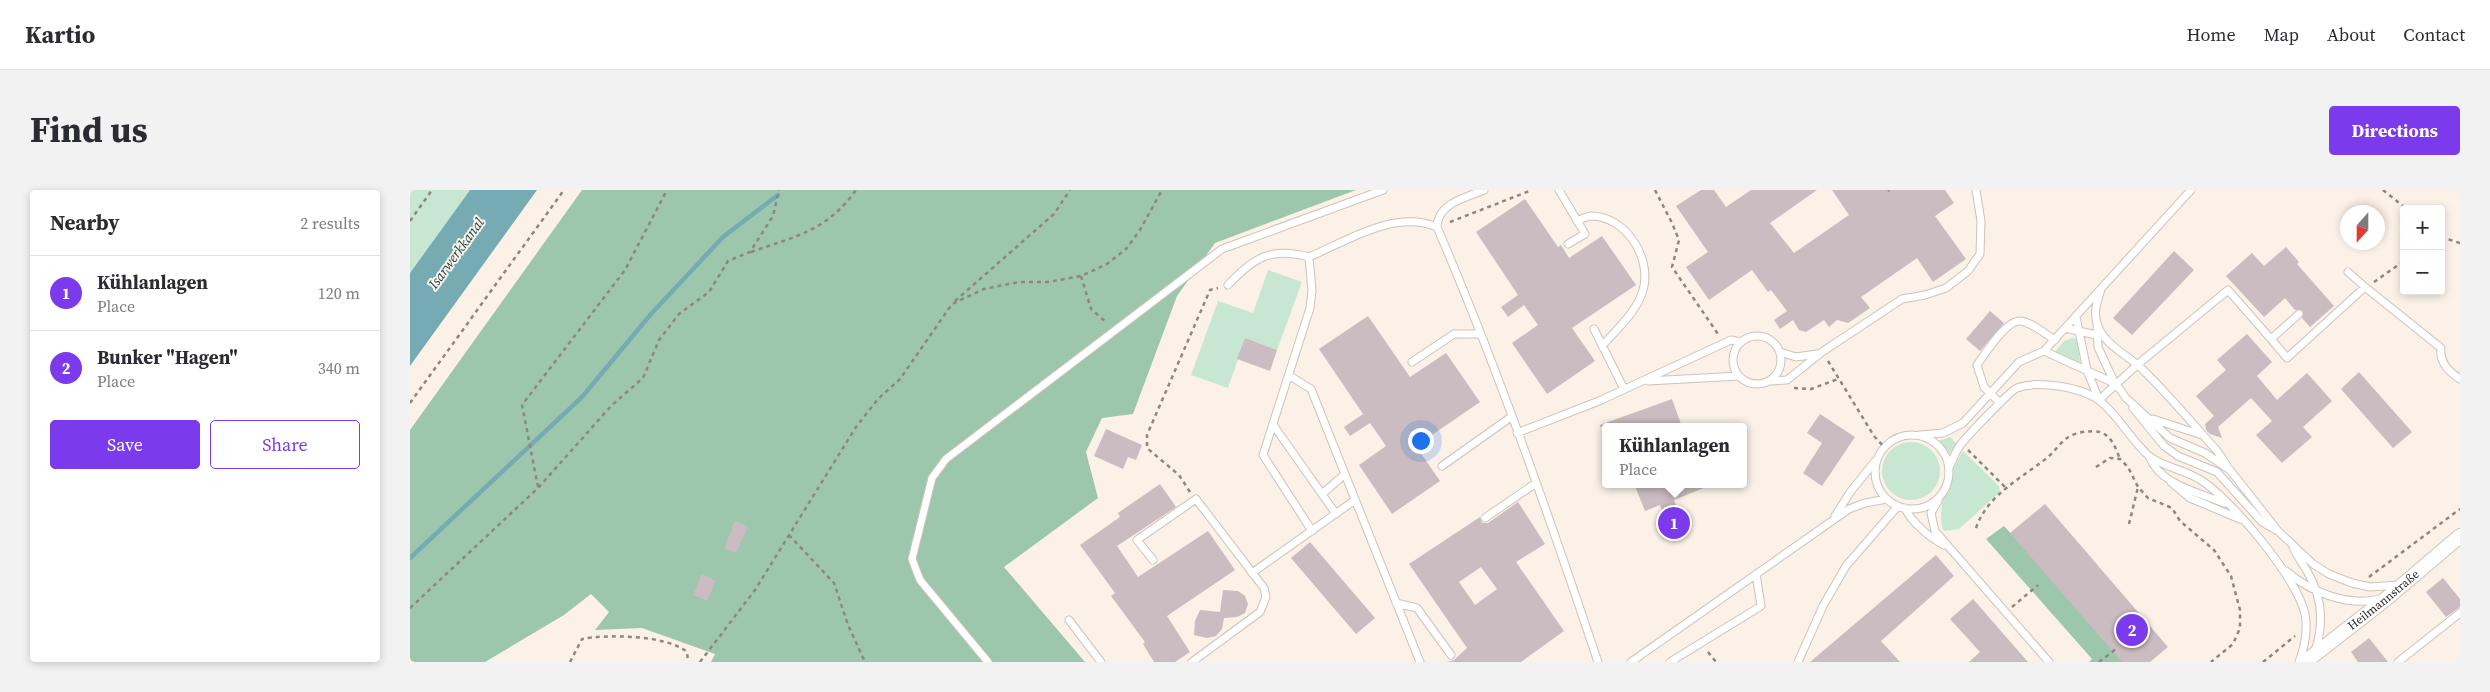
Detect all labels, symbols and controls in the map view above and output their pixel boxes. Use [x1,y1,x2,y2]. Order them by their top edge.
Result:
text: Kartio [25,18,95,51]
text: Home [2187,22,2236,47]
text: Map [2264,22,2299,47]
text: About [2327,22,2375,47]
text: Contact [2403,22,2465,47]
text: Find us [30,106,148,154]
button: Directions [2329,106,2460,155]
north arrow [2340,205,2385,250]
map controls [2400,205,2445,295]
button: + [2400,205,2445,250]
text: Nearby [50,208,120,237]
text: 2 results [300,212,360,234]
water label: Isarwerkkanal [423,213,489,293]
button: − [2400,250,2445,295]
text: Kühlanlagen [97,269,208,295]
text: 1 [62,282,70,304]
text: 120 m [318,282,360,304]
text: Place [97,295,135,317]
text: Bunker "Hagen" [97,344,238,370]
text: 2 [62,357,70,379]
text: 340 m [318,357,360,379]
text: Place [97,370,135,392]
button: Save [50,420,200,469]
button: Share [210,420,360,469]
popup [1602,423,1747,488]
your location [1408,428,1434,454]
text: Kühlanlagen [1619,432,1730,458]
text: Place [1619,458,1657,480]
pin: 1 [1658,504,1690,542]
street label: Heilmannstraße [2344,566,2422,634]
pin: 2 [2116,611,2148,649]

